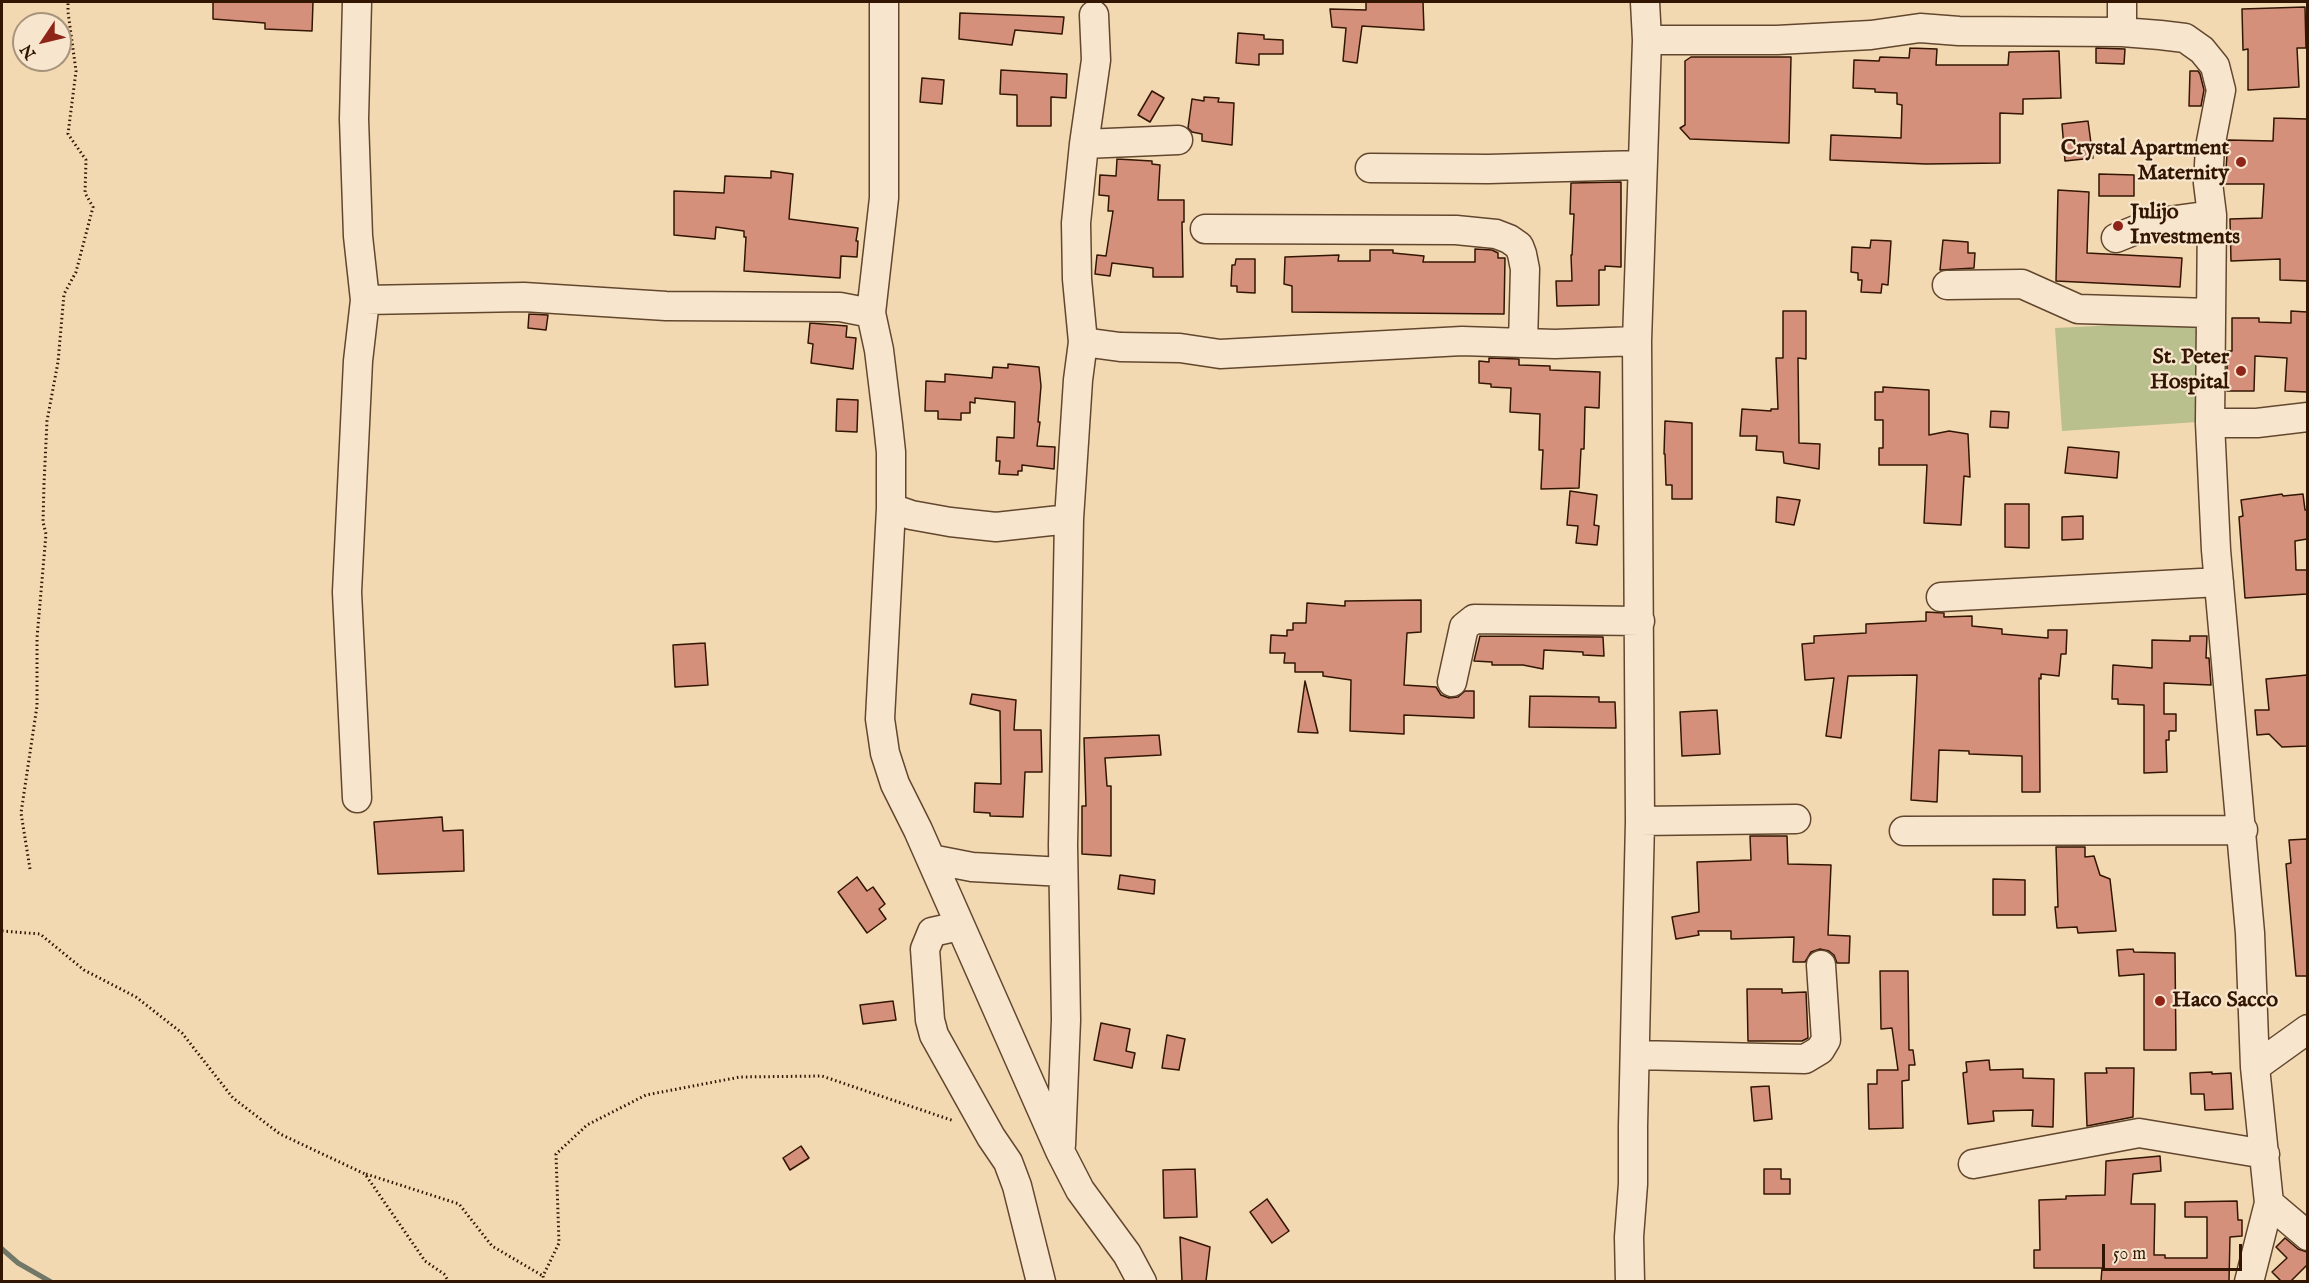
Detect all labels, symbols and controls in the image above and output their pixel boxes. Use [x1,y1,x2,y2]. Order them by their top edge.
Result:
north arrow [12,12,72,72]
text: N [17,40,41,63]
place label: Crystal Apartment Maternity [2061,136,2229,188]
marker: Crystal Apartment Maternity [2234,155,2248,169]
place label: Julijo Investments [2130,200,2240,252]
marker: Julijo Investments [2111,219,2125,233]
place label: St. Peter Hospital [2150,345,2229,396]
marker: St. Peter Hospital [2234,364,2248,378]
place label: Haco Sacco [2172,988,2278,1014]
marker: Haco Sacco [2153,994,2167,1008]
scale bar [2105,1232,2244,1270]
text: 50 m [2113,1243,2146,1266]

